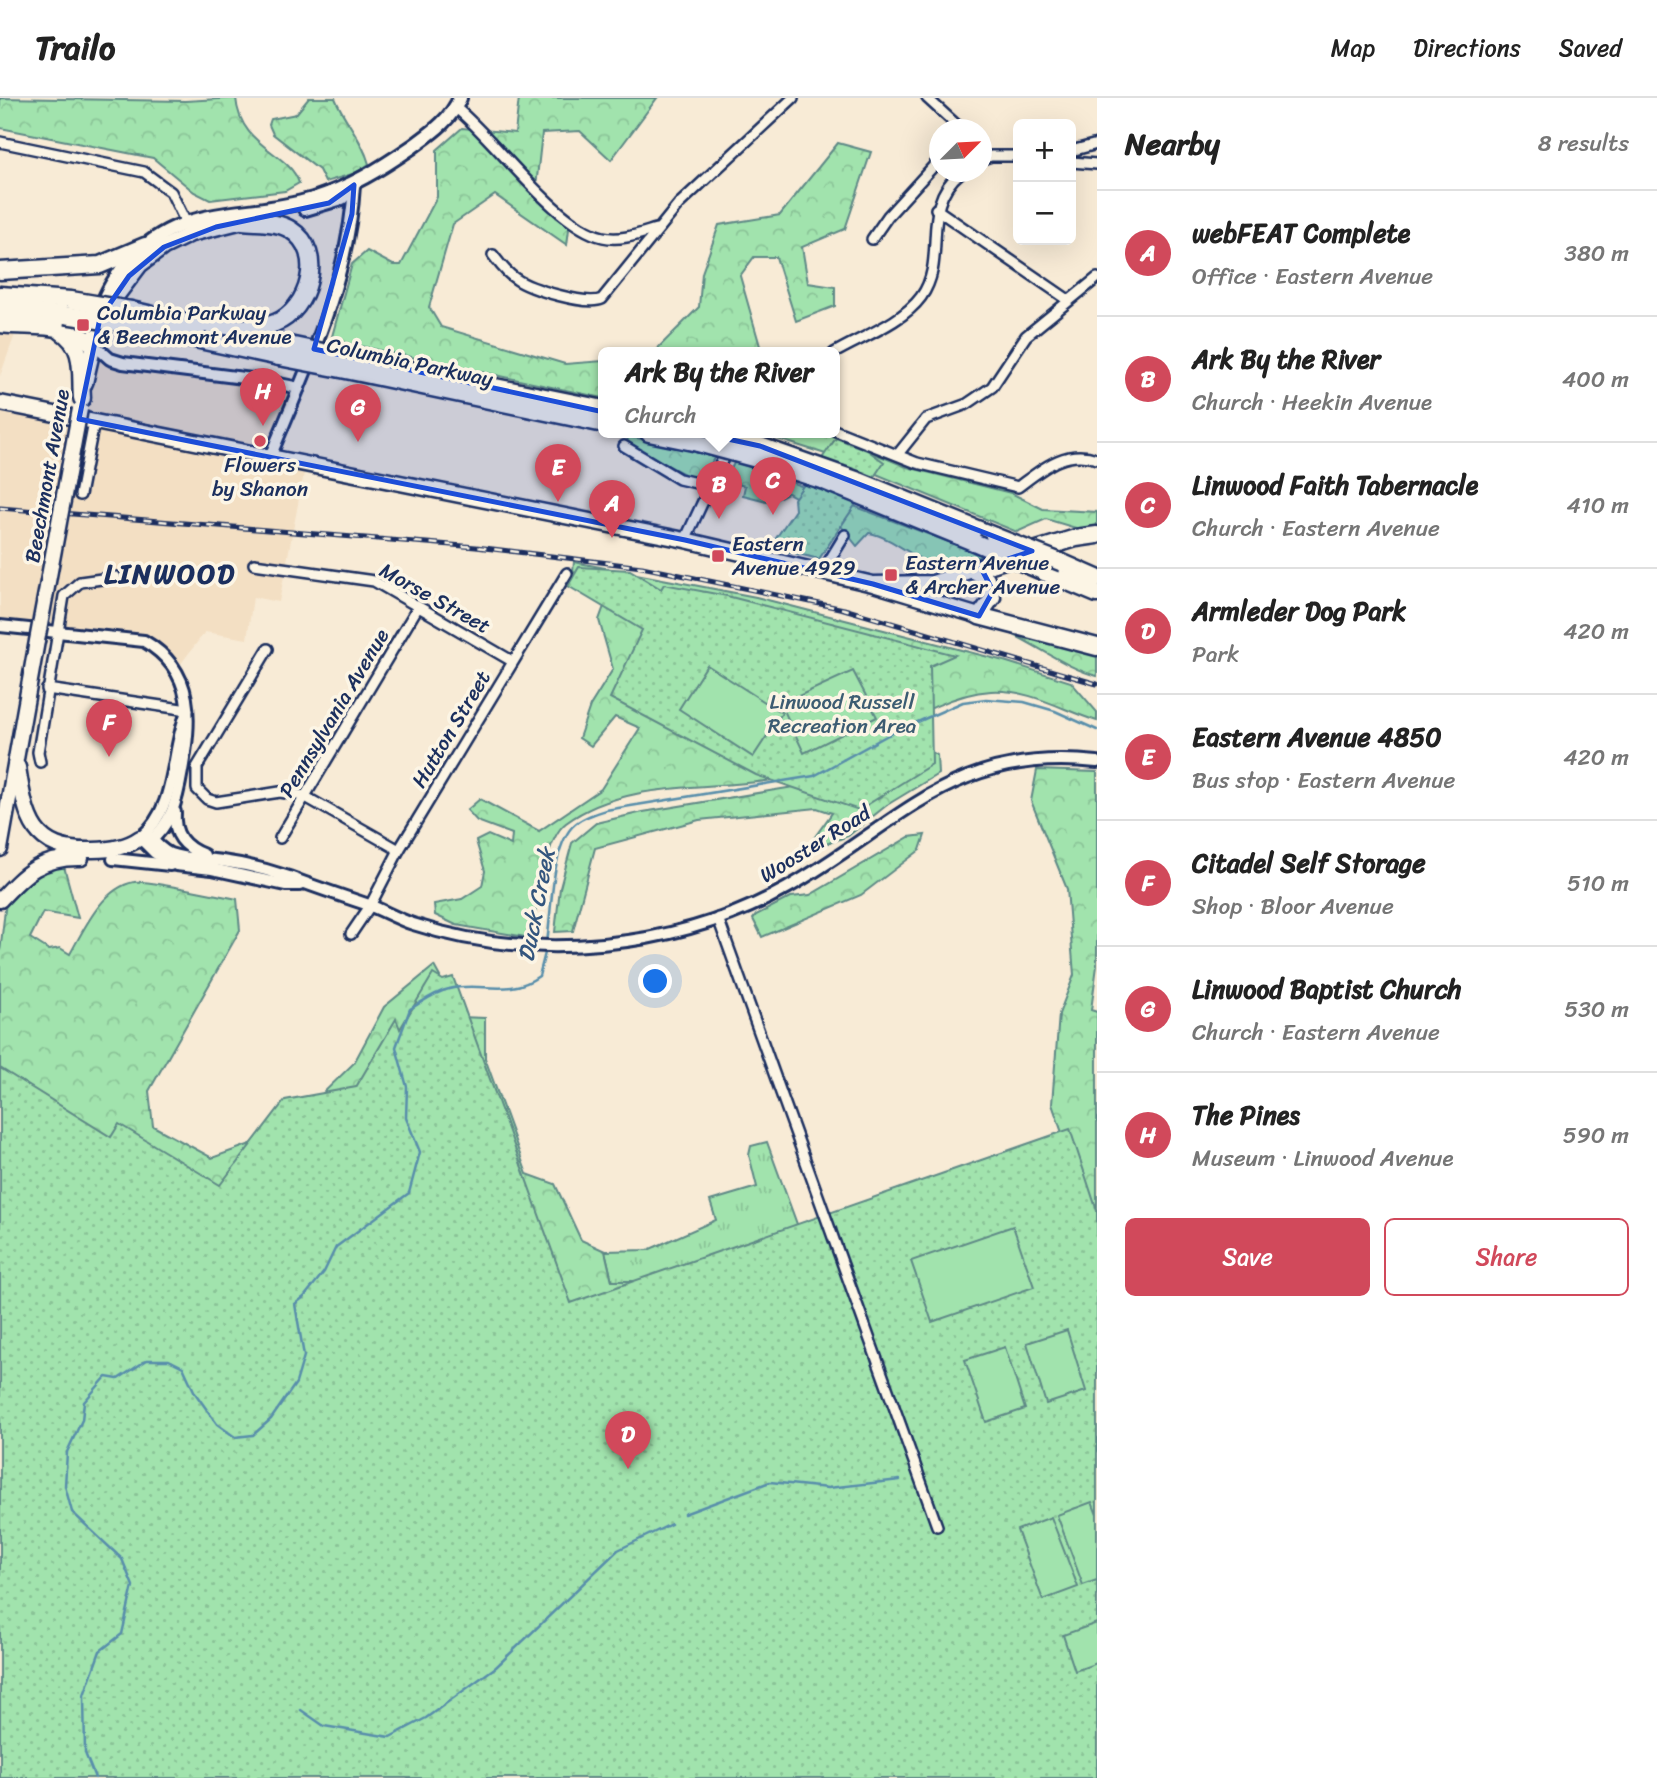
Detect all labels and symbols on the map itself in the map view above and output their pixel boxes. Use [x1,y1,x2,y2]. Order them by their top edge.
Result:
north arrow [929,119,992,182]
place label: Columbia Parkway & Beechmont Avenue [97,294,292,356]
marker: Columbia Parkway & Beechmont Avenue [75,317,91,333]
street label: Columbia Parkway [323,326,497,398]
pin: H [240,368,286,426]
pin: G [335,384,381,442]
street label: Beechmont Avenue [13,386,81,566]
marker: Flowers by Shanon [252,433,268,449]
pin: E [535,444,581,502]
place label: Flowers by Shanon [212,446,308,508]
pin: C [750,457,796,515]
pin: B [696,461,742,519]
pin: A [589,480,635,538]
place label: Eastern Avenue 4929 [731,525,856,587]
place label: Eastern Avenue & Archer Avenue [905,544,1061,606]
marker: Eastern Avenue 4929 [710,548,726,564]
district label: LINWOOD [104,549,236,598]
street label: Morse Street [372,552,498,644]
marker: Eastern Avenue & Archer Avenue [883,567,899,583]
street label: Pennsylvania Avenue [268,621,400,805]
street label: Hutton Street [401,663,501,795]
park label: Linwood Russell Recreation Area [768,683,917,745]
pin: F [86,699,132,757]
street label: Wooster Road [752,794,880,893]
water label: Duck Creek [505,842,568,965]
your location [638,964,672,998]
pin: D [605,1411,651,1469]

